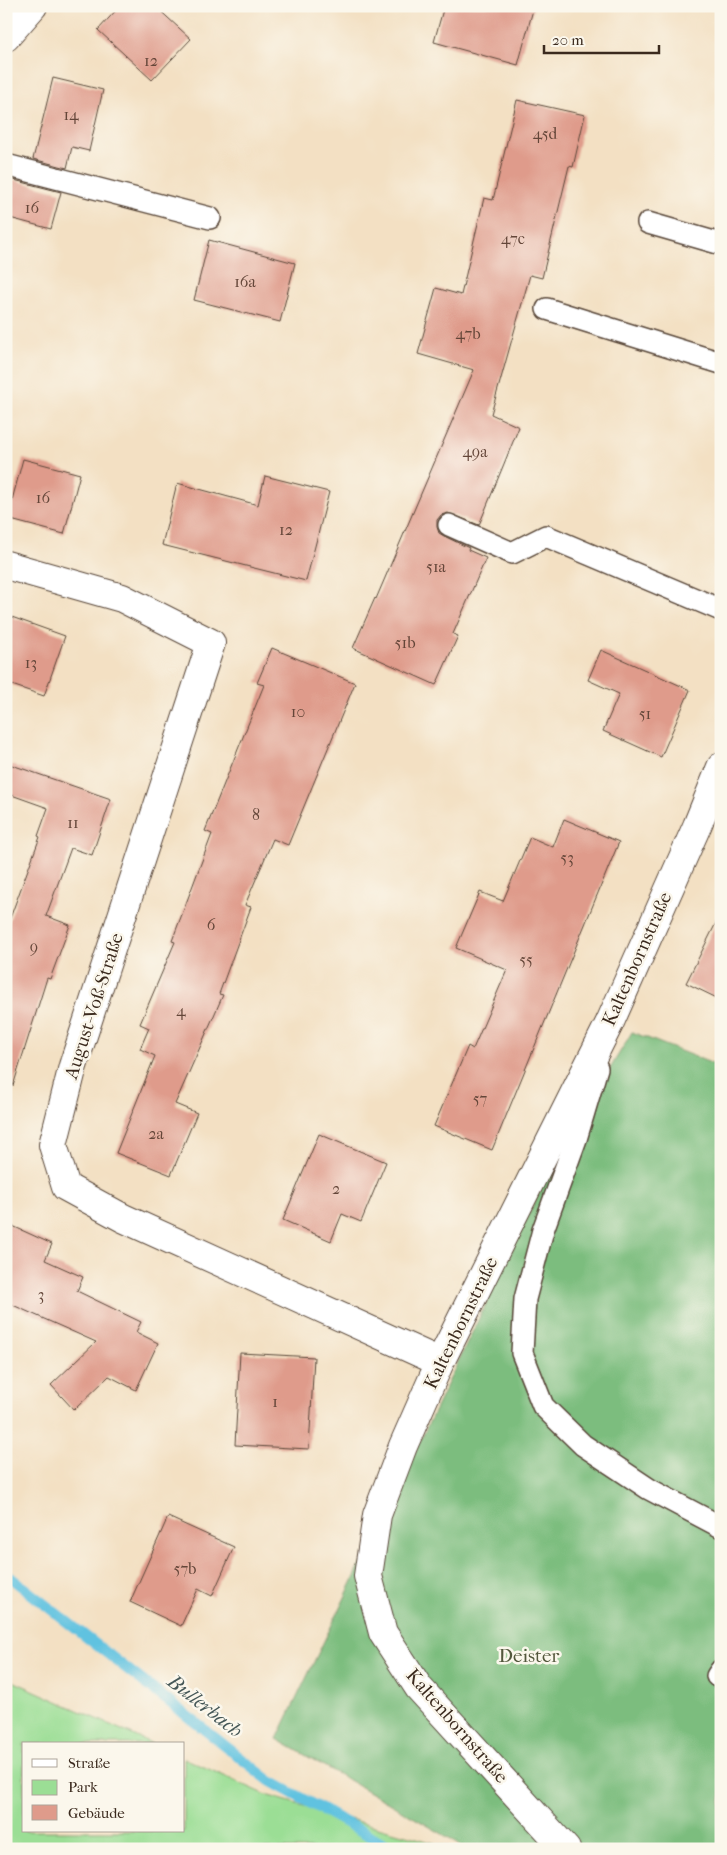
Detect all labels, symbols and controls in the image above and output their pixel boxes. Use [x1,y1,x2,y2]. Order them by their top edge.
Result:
scale bar [544,22,660,54]
text: 20 m [552,31,584,49]
house number: 12 [144,51,158,70]
house number: 14 [63,105,79,124]
house number: 45d [533,124,558,143]
house number: 16 [25,198,39,217]
house number: 47c [501,229,525,248]
house number: 16a [234,272,256,291]
house number: 47b [455,324,481,343]
house number: 49a [462,442,488,461]
house number: 16 [36,488,50,507]
house number: 12 [279,520,293,539]
house number: 51a [426,557,447,576]
house number: 51b [395,633,416,652]
house number: 13 [25,653,37,672]
house number: 10 [291,702,305,721]
house number: 51 [639,704,651,723]
house number: 8 [252,805,260,824]
house number: 11 [67,813,79,832]
house number: 53 [560,848,574,867]
street label: Kaltenbornstraße [598,889,676,1029]
house number: 6 [207,915,216,934]
street label: August-Voß-Straße [60,930,128,1083]
house number: 9 [30,937,38,956]
house number: 55 [519,950,533,969]
house number: 4 [176,1001,186,1020]
house number: 57 [473,1089,488,1108]
house number: 2a [148,1124,164,1143]
house number: 2 [332,1179,340,1198]
street label: Kaltenbornstraße [420,1253,502,1393]
house number: 3 [38,1285,44,1304]
house number: 1 [272,1392,278,1411]
house number: 57b [173,1559,197,1578]
park label: Deister [499,1645,560,1667]
street label: Kaltenbornstraße [401,1664,513,1788]
water label: Bullerbach [162,1669,247,1742]
legend [22,1742,185,1832]
text: Straße [68,1754,111,1772]
text: Park [68,1778,98,1796]
text: Gebäude [68,1804,125,1822]

